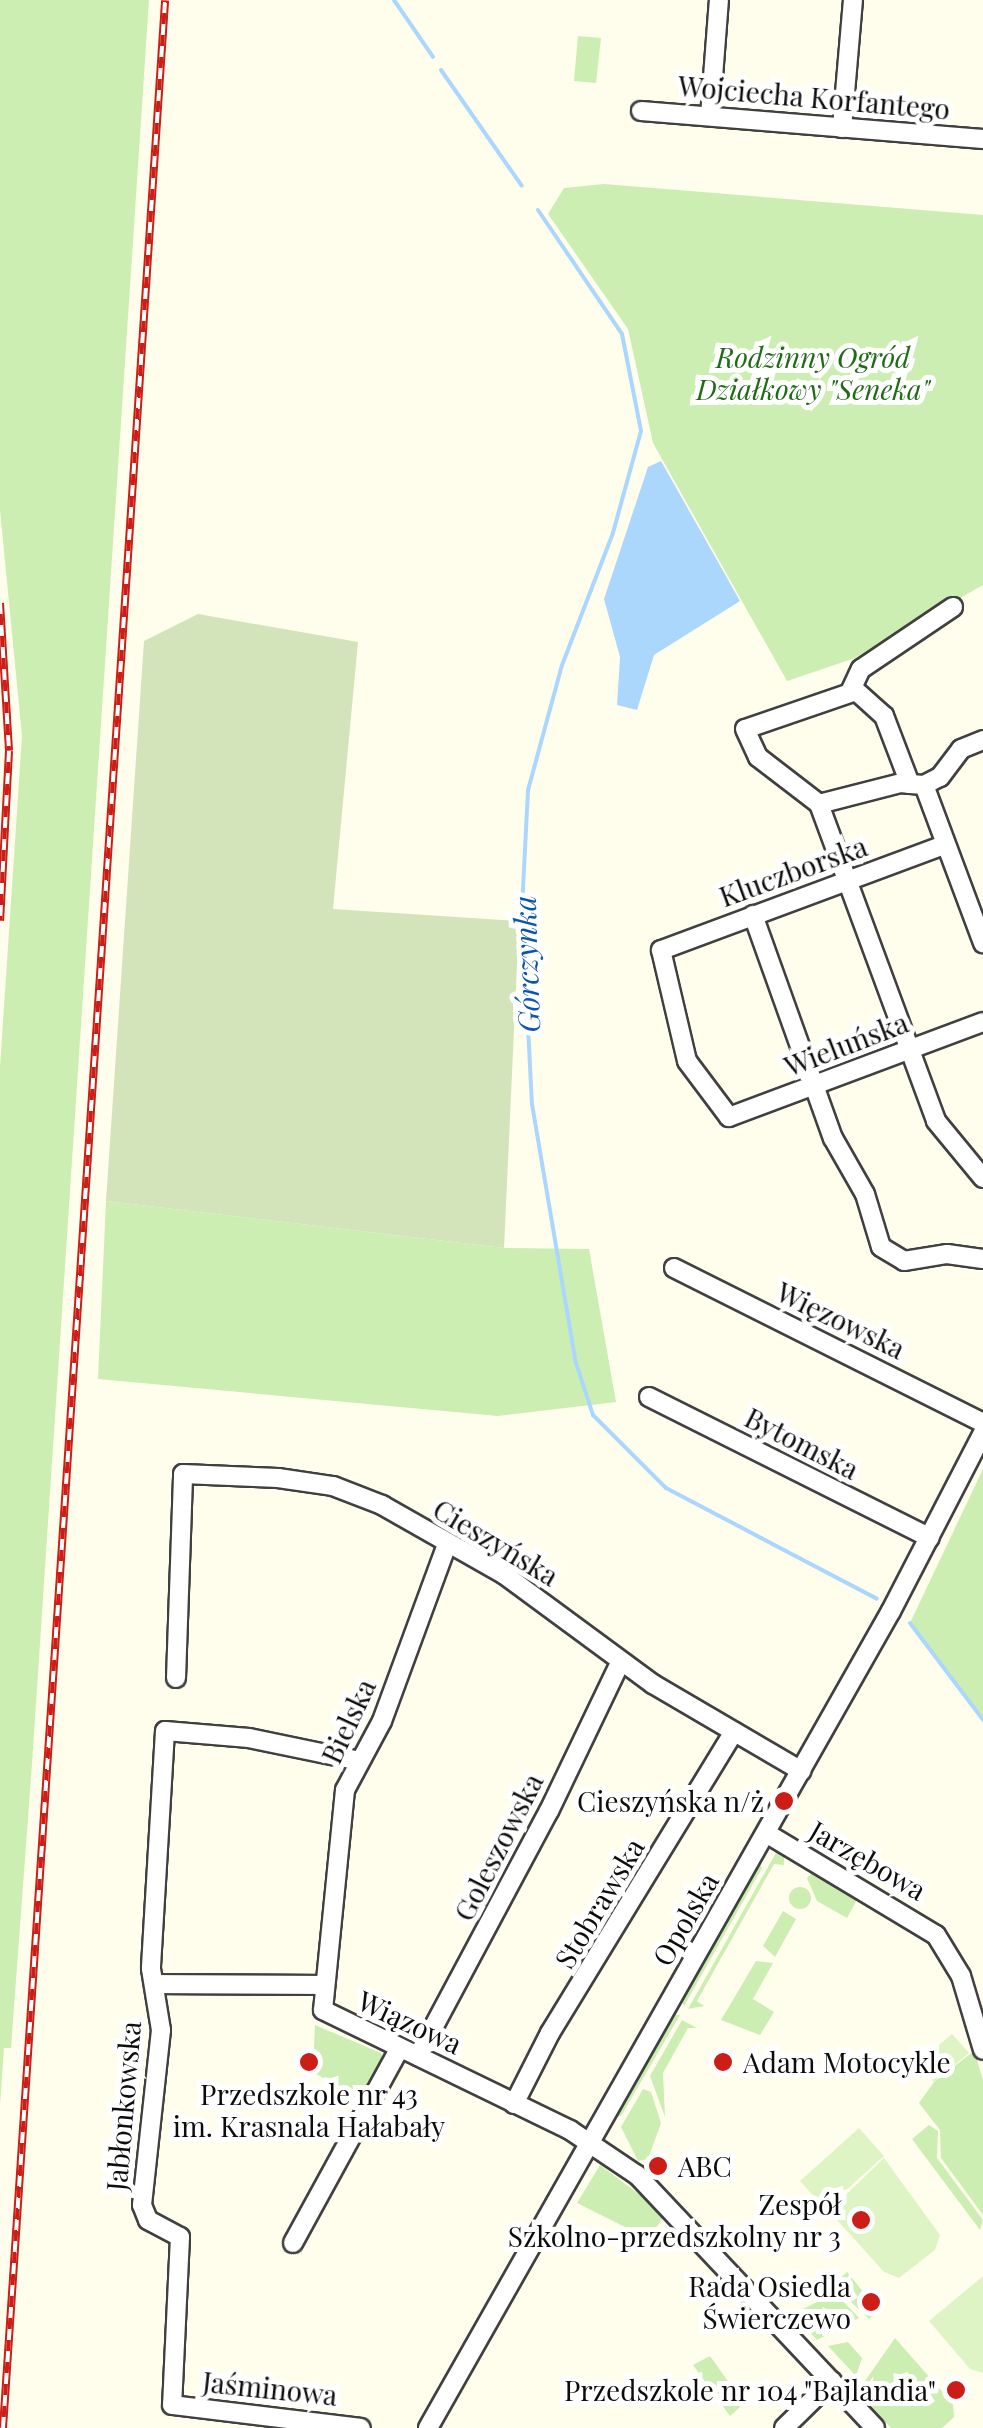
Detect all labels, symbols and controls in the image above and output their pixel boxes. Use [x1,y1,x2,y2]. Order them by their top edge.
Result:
street label: Wojciecha Korfantego [676,68,952,126]
park label: Rodzinny Ogród Działkowy "Seneka" [696,340,930,406]
street label: Kluczborska [715,829,871,913]
water label: Górczynka [506,895,546,1033]
street label: Wieluńska [779,1005,913,1083]
street label: Więzowska [771,1275,911,1365]
street label: Bytomska [740,1400,864,1486]
street label: Cieszyńska [427,1492,565,1592]
street label: Bielska [314,1673,382,1769]
street label: Goleszowska [447,1768,549,1926]
place label: Cieszyńska n/ż [577,1784,764,1818]
marker: Cieszyńska n/ż [773,1790,795,1812]
street label: Jarzębowa [804,1813,932,1907]
street label: Stobrawska [547,1832,651,1974]
street label: Opolska [645,1867,725,1971]
street label: Wiązowa [353,1983,467,2061]
street label: Jabłonkowska [99,2020,147,2192]
place label: Adam Motocykle [743,2045,951,2079]
marker: Przedszkole nr 43 im. Krasnala Hałabały [298,2051,320,2073]
marker: Adam Motocykle [712,2051,734,2073]
place label: Przedszkole nr 43 im. Krasnala Hałabały [173,2077,445,2143]
place label: ABC [678,2149,732,2183]
marker: ABC [647,2155,669,2177]
place label: Zespół Szkolno-przedszkolny nr 3 [506,2187,841,2253]
marker: Zespół Szkolno-przedszkolny nr 3 [850,2209,872,2231]
place label: Rada Osiedla Świerczewo [688,2269,851,2335]
marker: Rada Osiedla Świerczewo [860,2291,882,2313]
street label: Jaśminowa [201,2364,339,2412]
place label: Przedszkole nr 104 "Bajlandia" [563,2373,936,2407]
marker: Przedszkole nr 104 "Bajlandia" [945,2379,967,2401]

